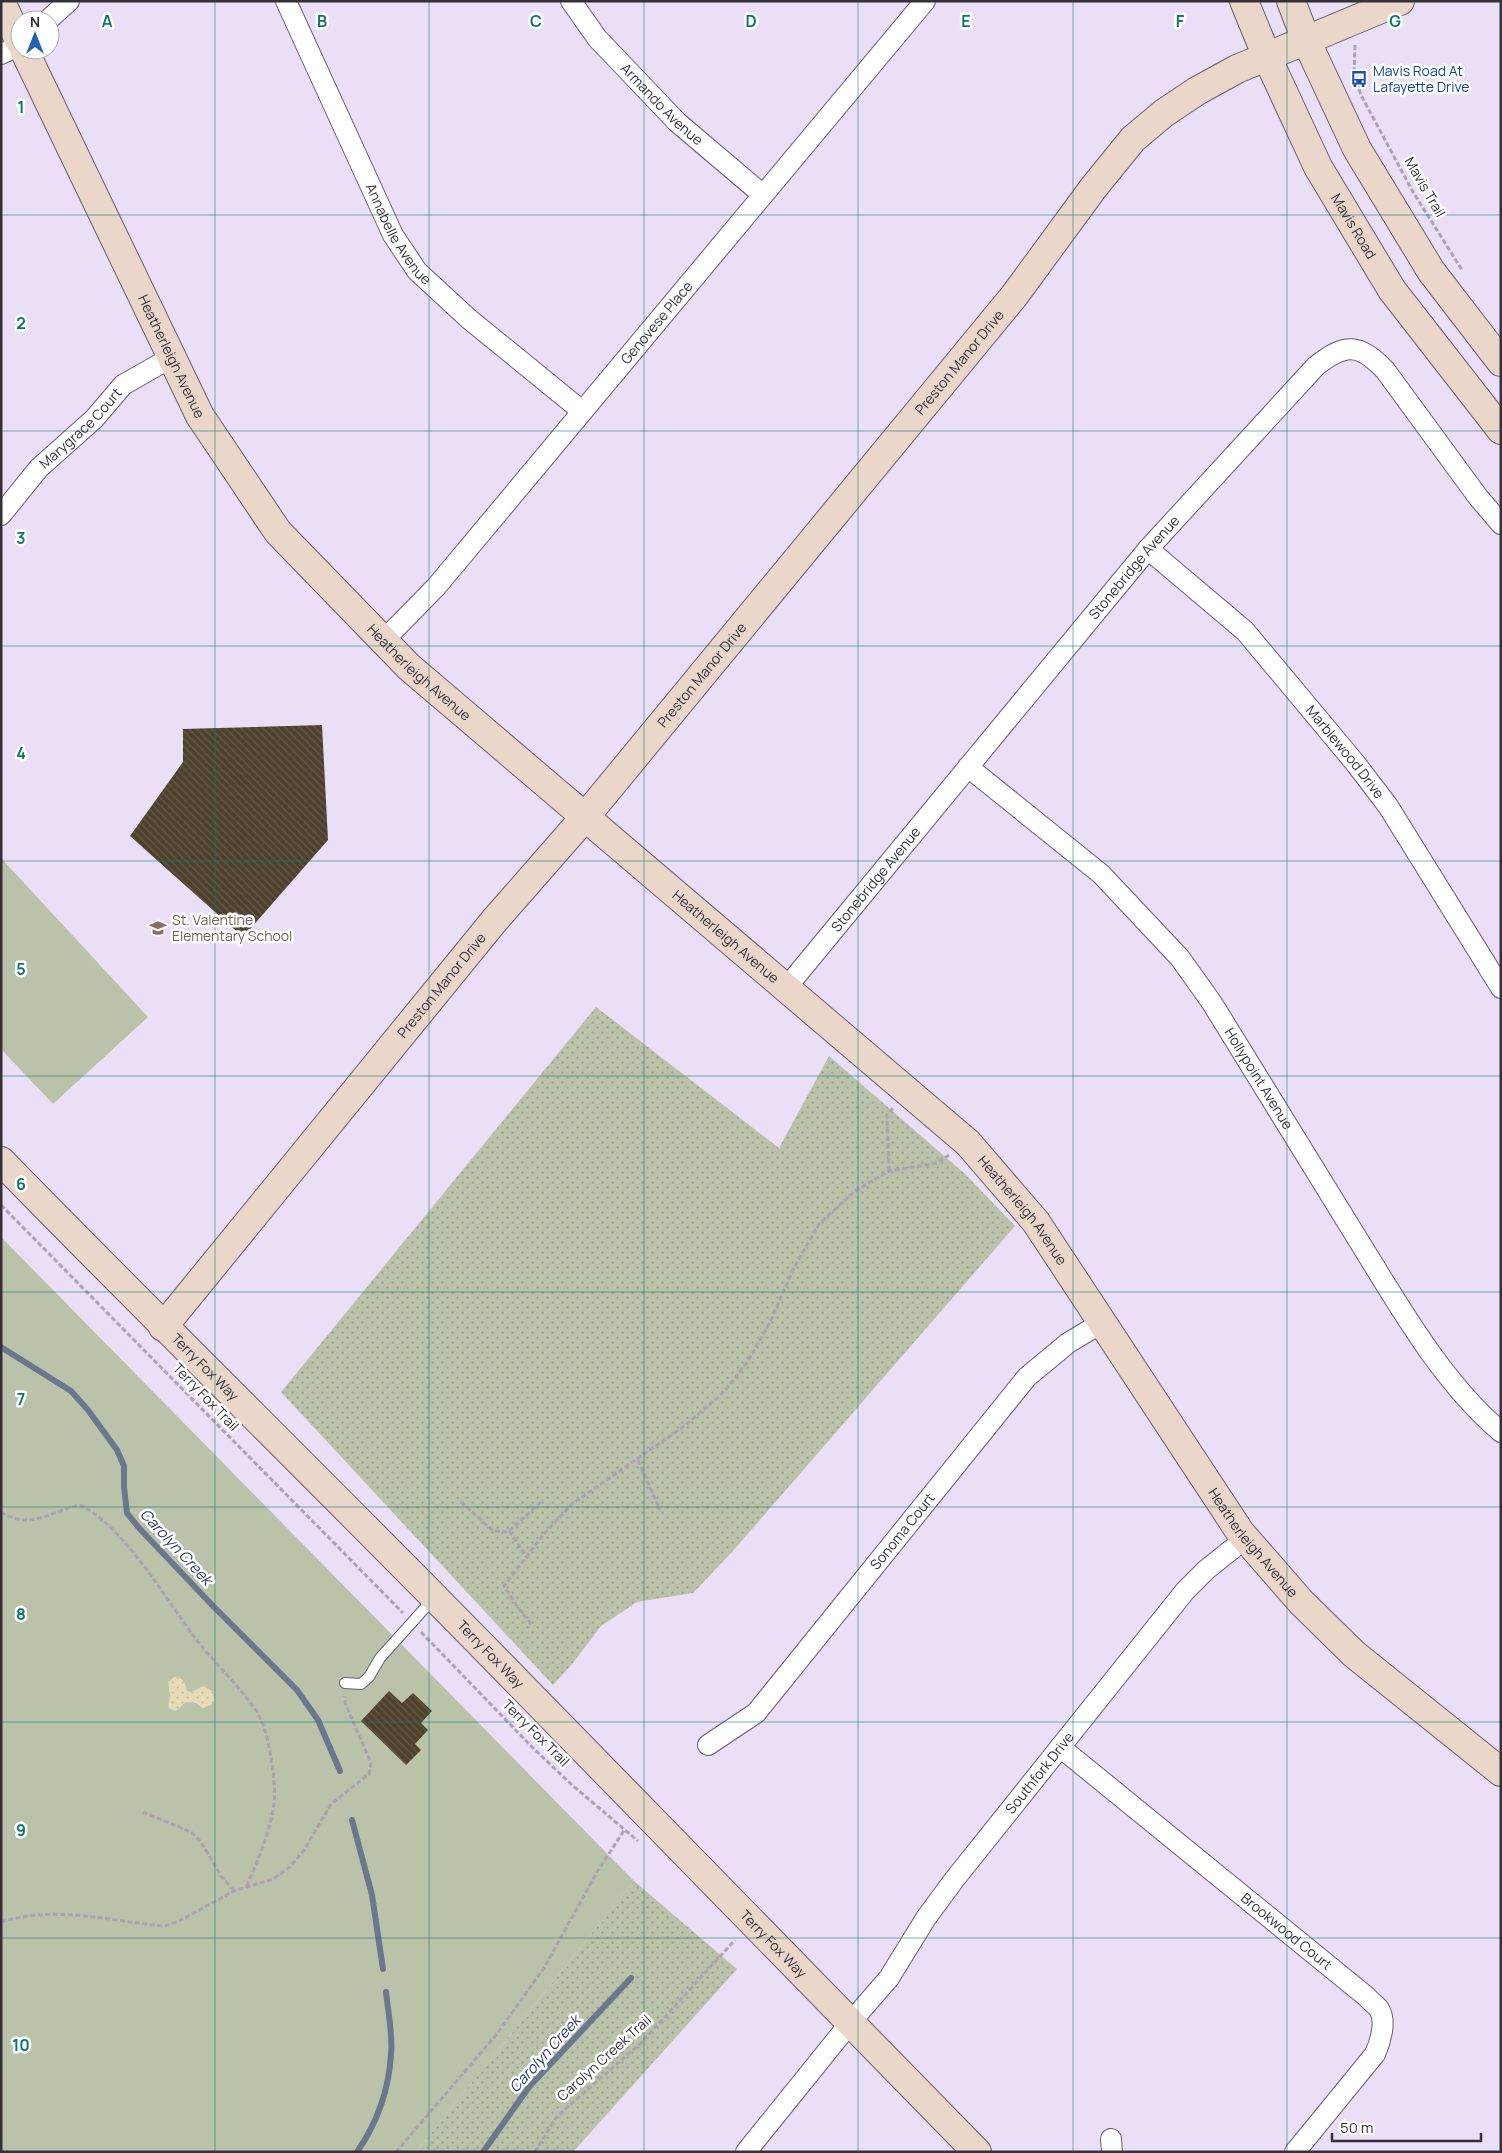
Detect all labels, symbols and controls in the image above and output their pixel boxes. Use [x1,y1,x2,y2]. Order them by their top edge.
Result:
north arrow [10,10,60,60]
text: A [102,10,113,32]
text: B [317,10,327,32]
text: C [530,10,542,32]
text: D [745,10,757,32]
text: E [961,10,971,32]
text: F [1176,10,1185,32]
text: G [1389,10,1401,32]
text: N [30,12,40,31]
street label: Armando Avenue [617,59,707,149]
place label: Mavis Road At Lafayette Drive [1373,61,1469,96]
bus stop icon: Mavis Road At Lafayette Drive [1349,69,1369,89]
text: 1 [17,96,25,118]
street label: Mavis Trail [1401,153,1450,220]
street label: Annabelle Avenue [362,180,436,289]
street label: Mavis Road [1327,190,1381,262]
street label: Genovese Place [616,277,696,368]
street label: Heatherleigh Avenue [134,291,210,421]
street label: Preston Manor Drive [910,306,1008,418]
text: 2 [16,312,26,334]
street label: Marygrace Court [35,383,126,473]
street label: Stonebridge Avenue [1084,511,1183,623]
text: 3 [16,527,26,549]
street label: Preston Manor Drive [653,618,750,731]
street label: Heatherleigh Avenue [363,620,475,725]
street label: Marblewood Drive [1302,701,1389,802]
text: 4 [16,742,26,764]
street label: Stonebridge Avenue [826,822,924,935]
street label: Heatherleigh Avenue [669,885,784,987]
place label: St. Valentine Elementary School [172,910,292,945]
school or university icon: St. Valentine Elementary School [148,918,168,938]
street label: Preston Manor Drive [393,928,490,1041]
text: 5 [16,958,26,980]
street label: Hollypoint Avenue [1221,1024,1298,1133]
street label: Heatherleigh Avenue [974,1151,1072,1269]
text: 6 [16,1173,26,1195]
street label: Terry Fox Way [168,1329,244,1405]
street label: Terry Fox Trail [169,1359,244,1435]
text: 7 [17,1388,25,1410]
street label: Heatherleigh Avenue [1204,1484,1303,1601]
street label: Sonoma Court [865,1489,939,1573]
water label: Carolyn Creek [135,1504,219,1591]
text: 8 [16,1603,26,1625]
street label: Terry Fox Way [453,1616,529,1692]
street label: Terry Fox Trail [499,1695,574,1770]
street label: Southfork Drive [1001,1728,1078,1818]
text: 9 [16,1819,26,1841]
street label: Brookwood Court [1237,1888,1337,1974]
street label: Terry Fox Way [736,1906,812,1982]
water label: Carolyn Creek [504,2009,587,2097]
street label: Carolyn Creek Trail [553,2010,655,2105]
text: 10 [12,2034,30,2056]
scale bar [1332,2110,1481,2142]
text: 50 m [1340,2117,1374,2138]

